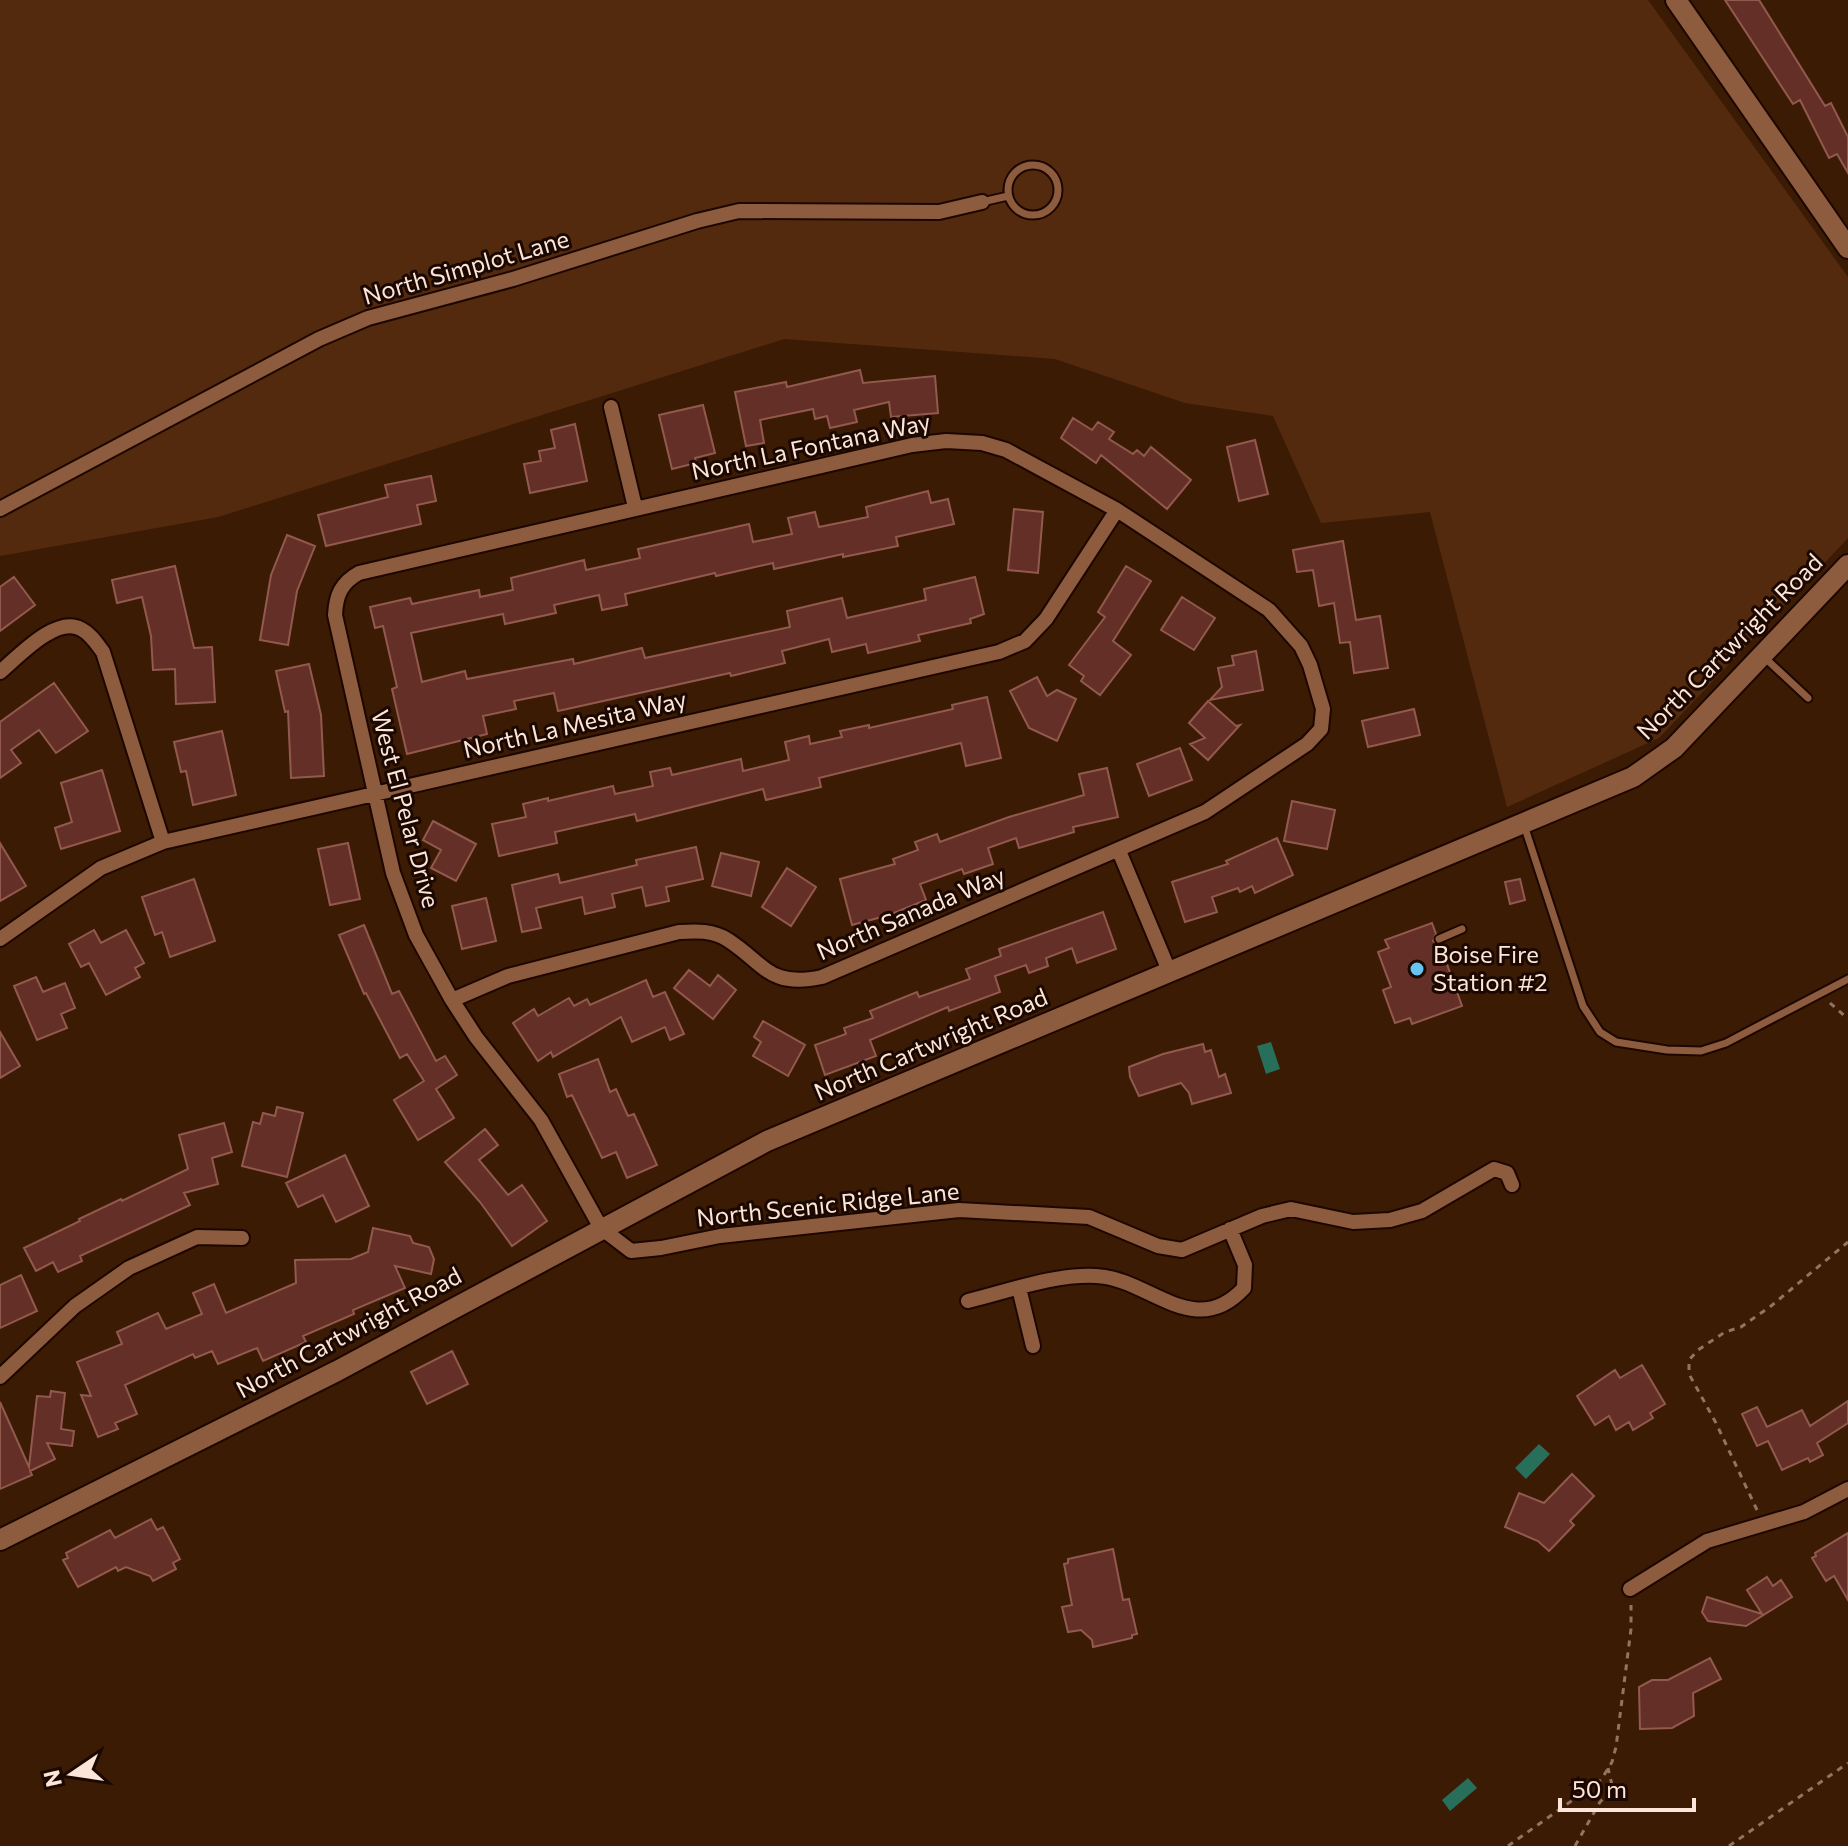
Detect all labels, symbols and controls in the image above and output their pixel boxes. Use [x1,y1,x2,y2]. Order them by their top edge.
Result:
street label: North Simplot Lane [359,223,572,310]
street label: North La Fontana Way [689,406,933,485]
street label: North Cartwright Road [1630,547,1828,745]
street label: North La Mesita Way [460,684,689,763]
street label: West El Pelar Drive [366,706,447,911]
street label: North Sanada Way [812,860,1009,965]
place label: Boise Fire Station #2 [1433,939,1548,996]
marker: Boise Fire Station #2 [1408,960,1426,978]
street label: North Cartwright Road [809,981,1052,1106]
street label: North Scenic Ridge Lane [695,1175,961,1232]
street label: North Cartwright Road [231,1260,466,1403]
north arrow [32,1734,112,1814]
scale bar [1560,1762,1694,1812]
text: N [37,1768,67,1790]
text: 50 m [1572,1774,1627,1803]

